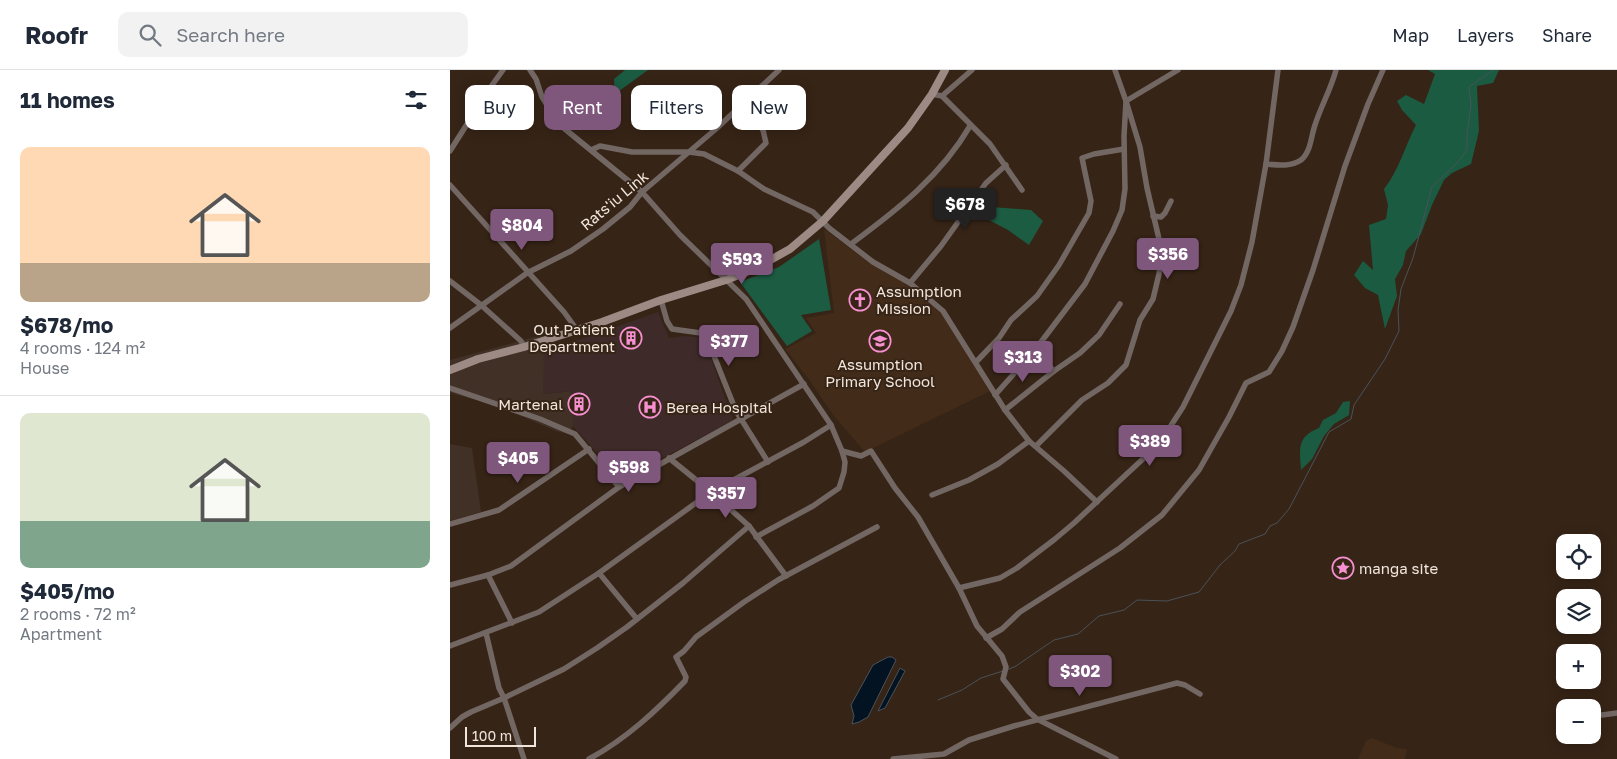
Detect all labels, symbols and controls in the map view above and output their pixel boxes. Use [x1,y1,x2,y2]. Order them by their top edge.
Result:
search box [118,12,468,57]
text: Roofr [25,20,88,49]
icon: search [136,21,164,49]
text: Search here [176,23,285,46]
text: Map [1392,24,1429,46]
text: Layers [1457,24,1514,46]
text: Share [1542,24,1592,46]
chip: Buy [465,85,534,130]
chip: Rent [544,85,621,130]
chip: Filters [631,85,722,130]
chip: New [732,85,806,130]
icon: filters [402,86,430,114]
text: 11 homes [20,87,115,113]
street label: Rats'iu Link [577,166,652,233]
icon: home [180,180,270,270]
pin: $678 [935,188,995,230]
text: $678 [945,194,985,214]
pin: $804 [492,208,552,251]
text: $804 [501,215,543,235]
pin: $356 [1138,238,1198,280]
pin: $593 [712,242,772,285]
text: $356 [1148,244,1188,264]
text: $593 [722,249,762,269]
place label: Assumption Mission [876,282,962,317]
church icon: Assumption Mission [848,288,872,312]
text: $678/mo [20,312,113,338]
place label: Out Patient Department [529,320,615,355]
pin: $377 [699,324,759,367]
building icon: Out Patient Department [619,326,643,350]
school or university icon: Assumption Primary School [868,329,892,353]
text: $377 [710,331,748,351]
text: 4 rooms · 124 m² [20,338,145,358]
pin: $313 [993,340,1053,383]
text: $313 [1004,347,1042,367]
place label: Assumption Primary School [825,355,935,390]
text: House [20,358,69,378]
building icon: Martenal [567,392,591,416]
place label: Martenal [498,395,563,413]
hospital icon: Berea Hospital [638,395,662,419]
place label: Berea Hospital [666,398,772,416]
pin: $389 [1120,424,1180,467]
text: $389 [1130,431,1170,451]
pin: $405 [488,442,548,484]
icon: home [180,445,270,535]
text: $405 [498,448,538,468]
pin: $598 [599,450,659,493]
text: $598 [609,457,649,477]
pin: $357 [696,476,756,519]
text: $357 [707,483,745,503]
map controls [1556,534,1601,744]
button: locate [1556,534,1601,579]
place icon: manga site [1331,556,1355,580]
place label: manga site [1359,559,1438,577]
text: $405/mo [20,578,115,604]
button: layers [1556,589,1601,634]
text: 2 rooms · 72 m² [20,604,136,624]
text: Apartment [20,624,102,644]
button: + [1556,644,1601,689]
pin: $302 [1050,654,1110,697]
text: $302 [1060,661,1100,681]
button: − [1556,699,1601,744]
scale bar [465,724,536,747]
text: 100 m [472,727,512,744]

